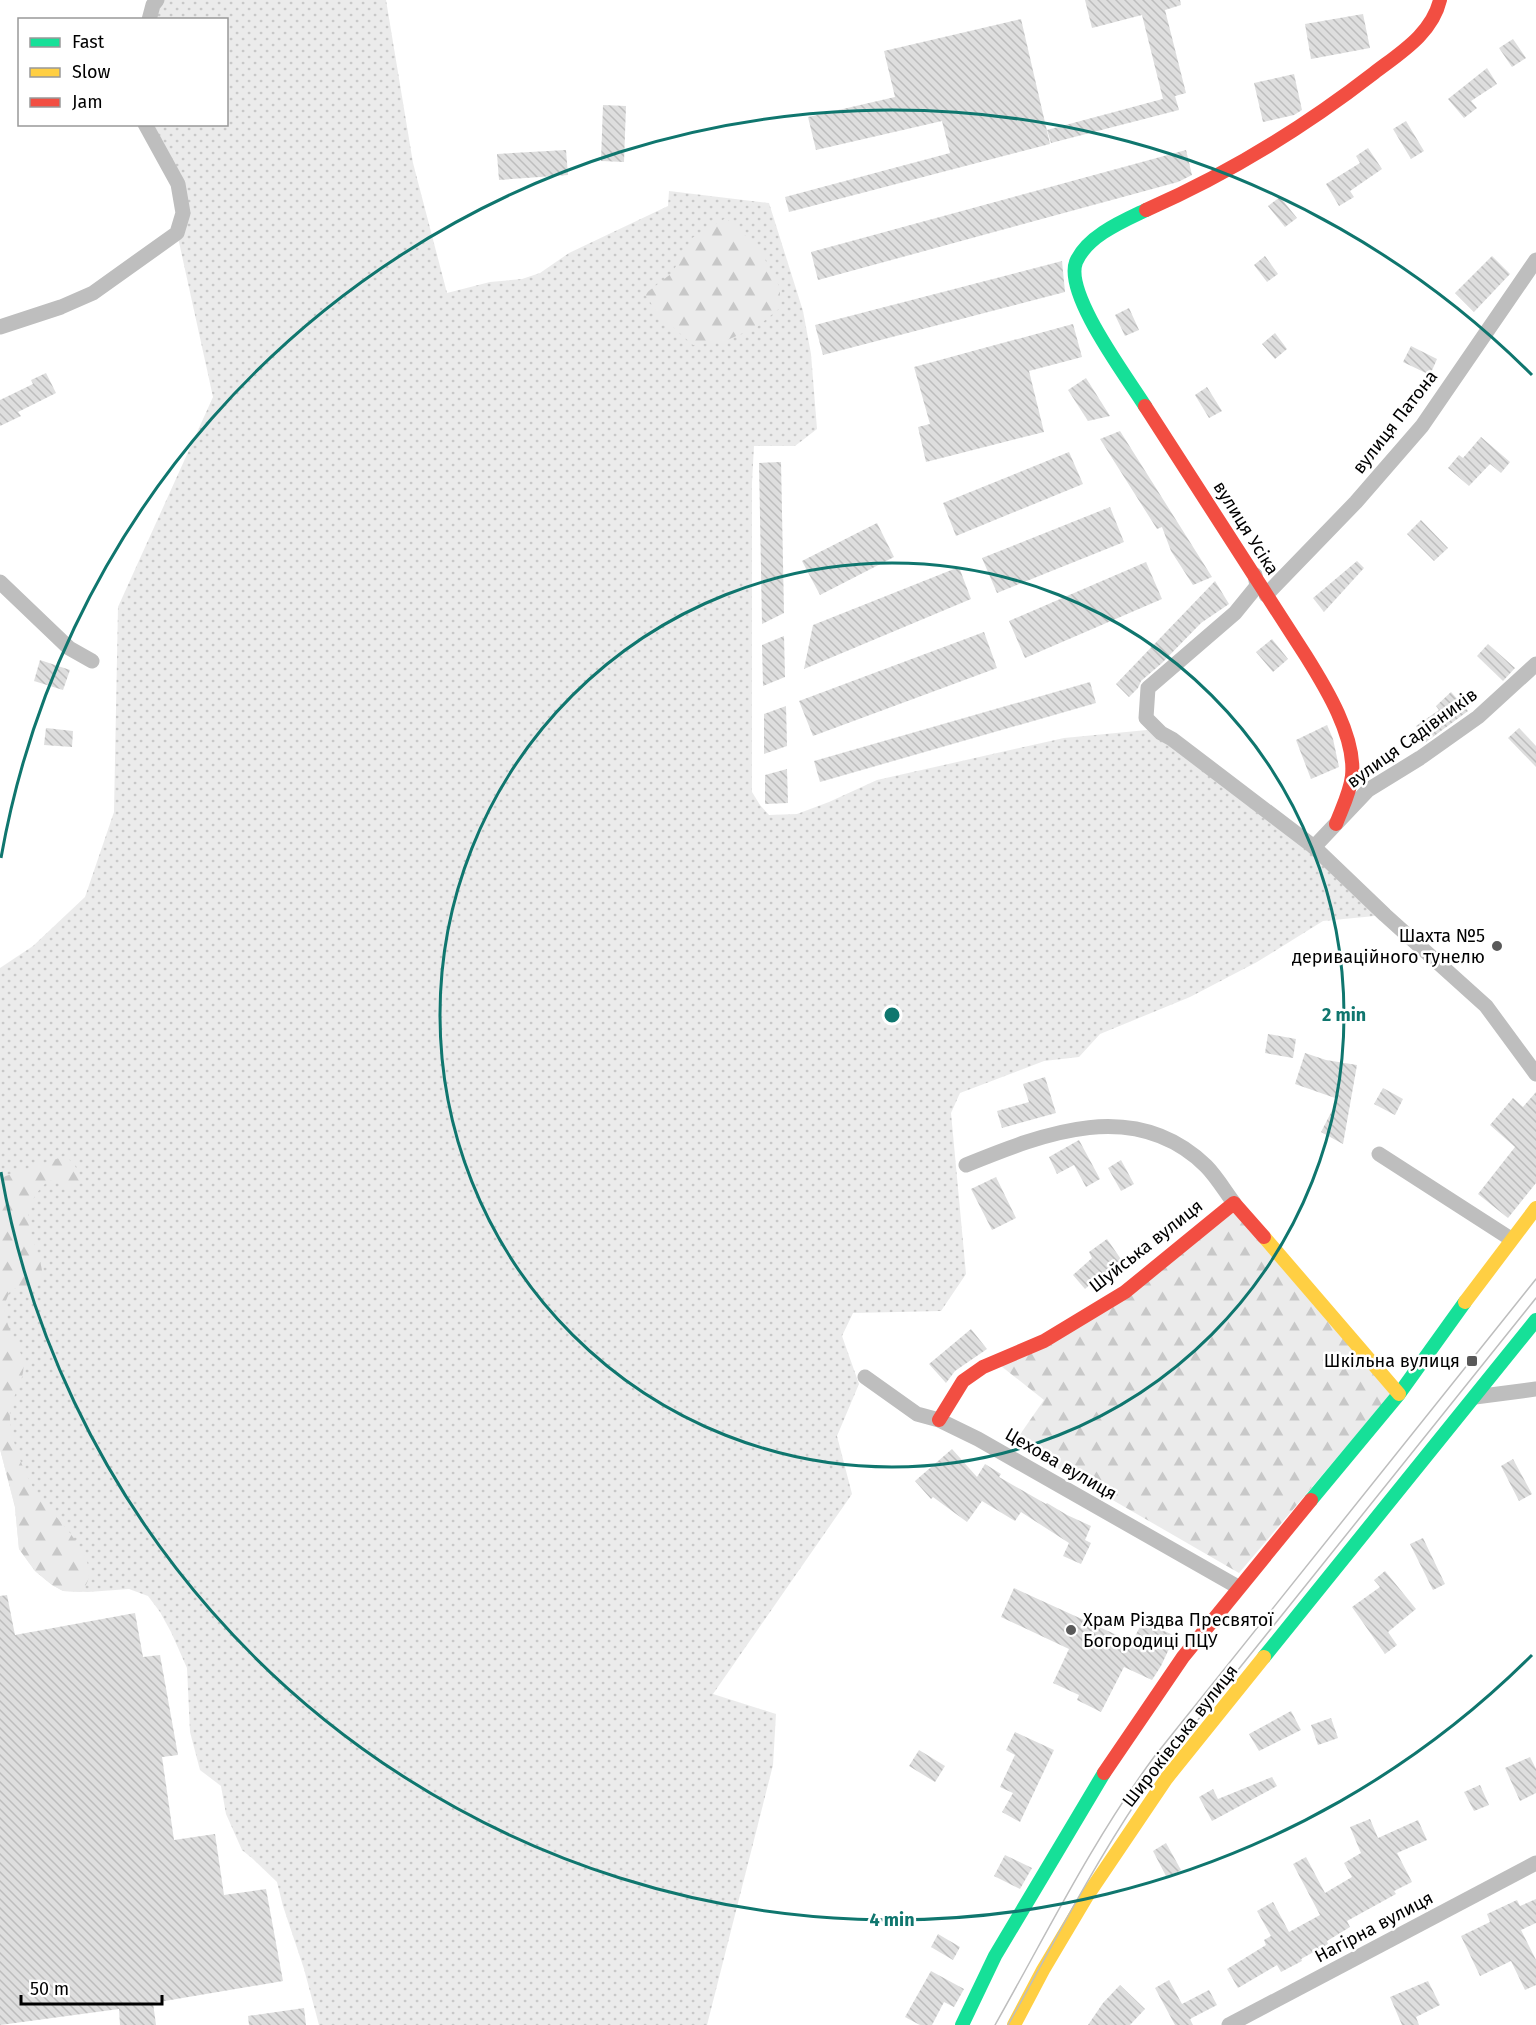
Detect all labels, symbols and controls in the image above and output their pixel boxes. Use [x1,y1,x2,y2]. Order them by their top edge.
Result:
legend [18,18,228,126]
text: Fast [72,31,105,53]
text: Slow [72,61,111,83]
text: Jam [72,91,103,113]
street label: вулиця Патона [1348,366,1442,478]
street label: вулиця Усіка [1208,477,1284,579]
street label: вулиця Садівників [1342,683,1482,793]
place label: Шахта №5 дериваційного тунелю [1292,925,1485,968]
marker: Шахта №5 дериваційного тунелю [1490,939,1504,953]
text: 2 min [1322,1004,1366,1026]
centre of rings [882,1005,902,1025]
street label: Шуйська вулиця [1085,1195,1207,1297]
place label: Шкільна вулиця [1324,1350,1460,1372]
marker: Шкільна вулиця [1465,1354,1479,1368]
street label: Цехова вулиця [1001,1423,1121,1505]
place label: Храм Різдва Пресвятої Богородиці ПЦУ [1083,1609,1274,1652]
marker: Храм Різдва Пресвятої Богородиці ПЦУ [1064,1623,1078,1637]
street label: Широківська вулиця [1118,1660,1242,1812]
street label: Нагірна вулиця [1311,1887,1437,1967]
text: 4 min [869,1909,915,1931]
scale bar [21,1968,162,2006]
text: 50 m [30,1978,69,2000]

